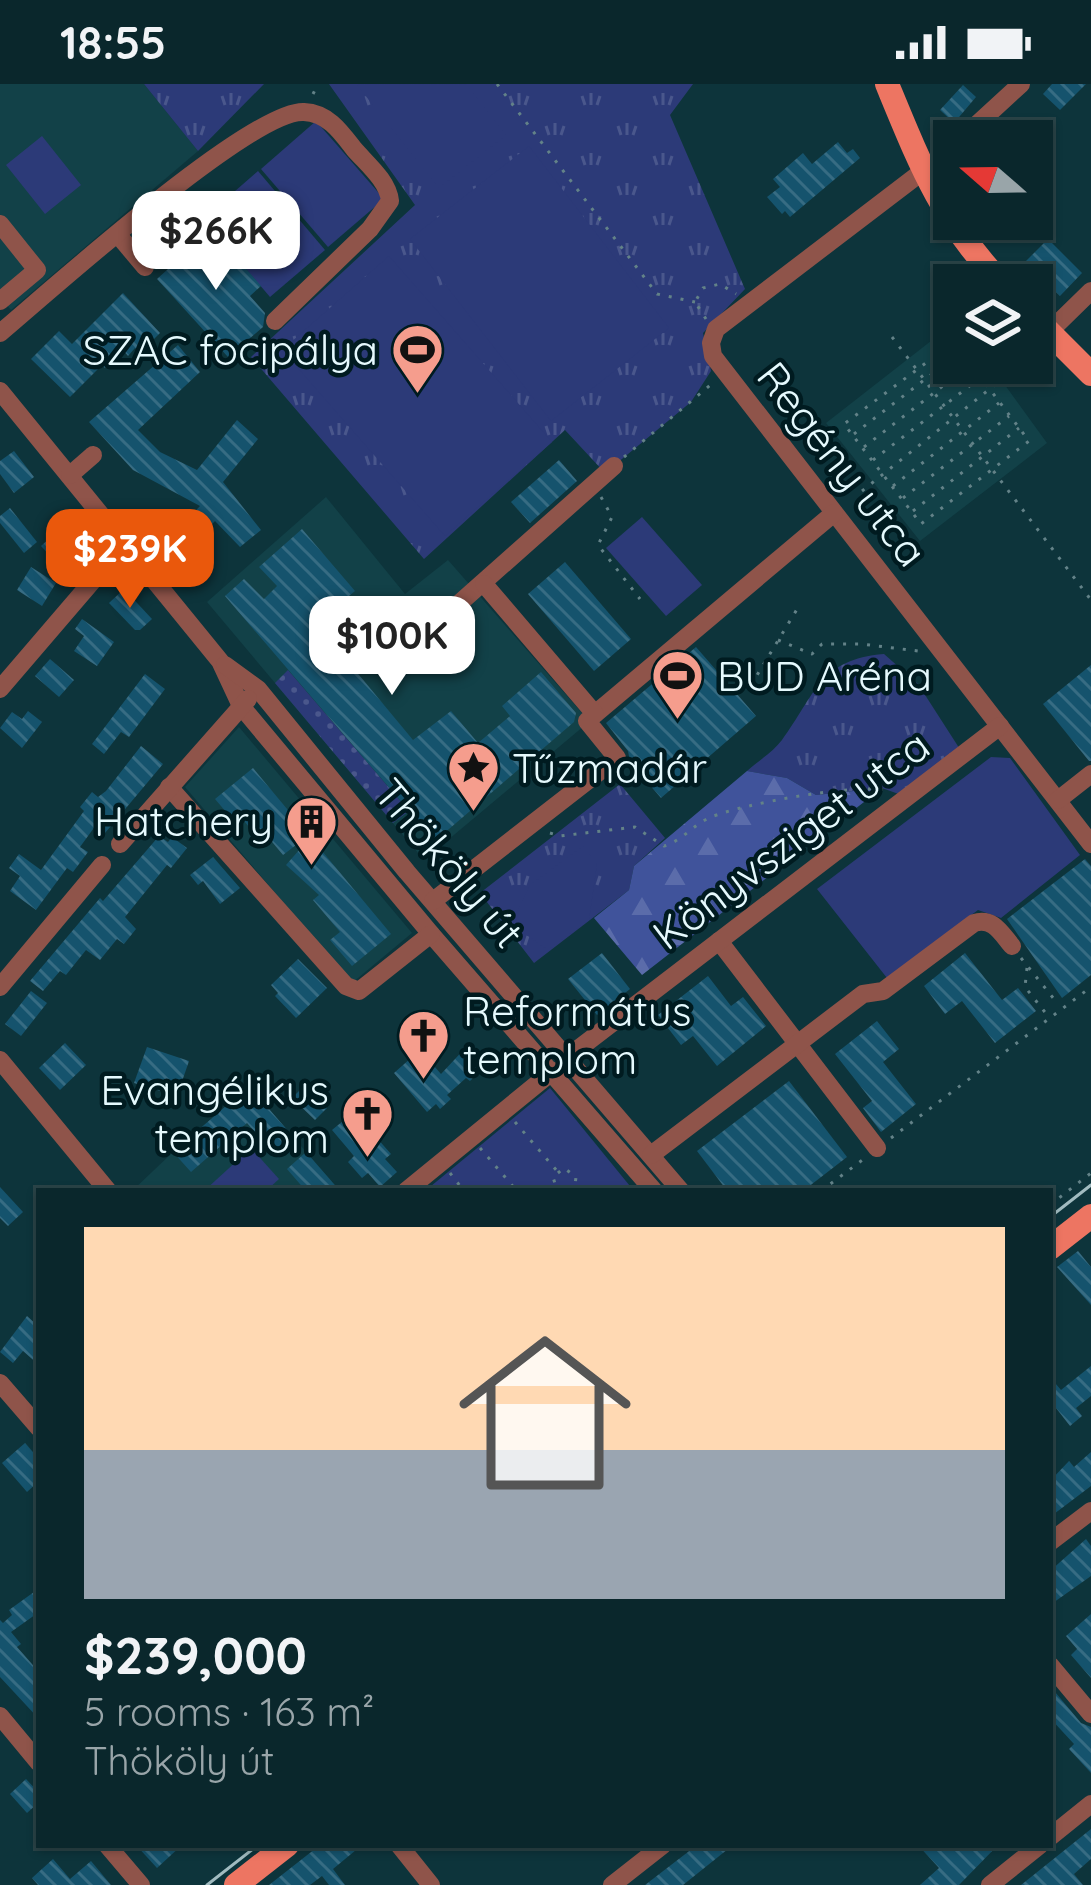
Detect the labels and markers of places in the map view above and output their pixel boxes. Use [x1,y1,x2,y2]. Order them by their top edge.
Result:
pin: $266K [132,191,300,293]
sports icon: SZAC focipálya [389,322,445,396]
place label: SZAC focipálya [83,323,378,376]
pin: $239K [46,509,214,611]
pin: $100K [308,596,476,698]
sports icon: BUD Aréna [650,648,706,722]
place label: BUD Aréna [717,649,932,702]
place icon: Tűzmadár [445,740,501,814]
place label: Tűzmadár [512,741,707,794]
building icon: Hatchery [284,793,340,867]
place label: Hatchery [94,794,273,847]
place label: Református templom [463,984,691,1085]
church icon: Református templom [396,1007,452,1081]
place label: Evangélikus templom [100,1063,329,1164]
church icon: Evangélikus templom [340,1086,396,1160]

